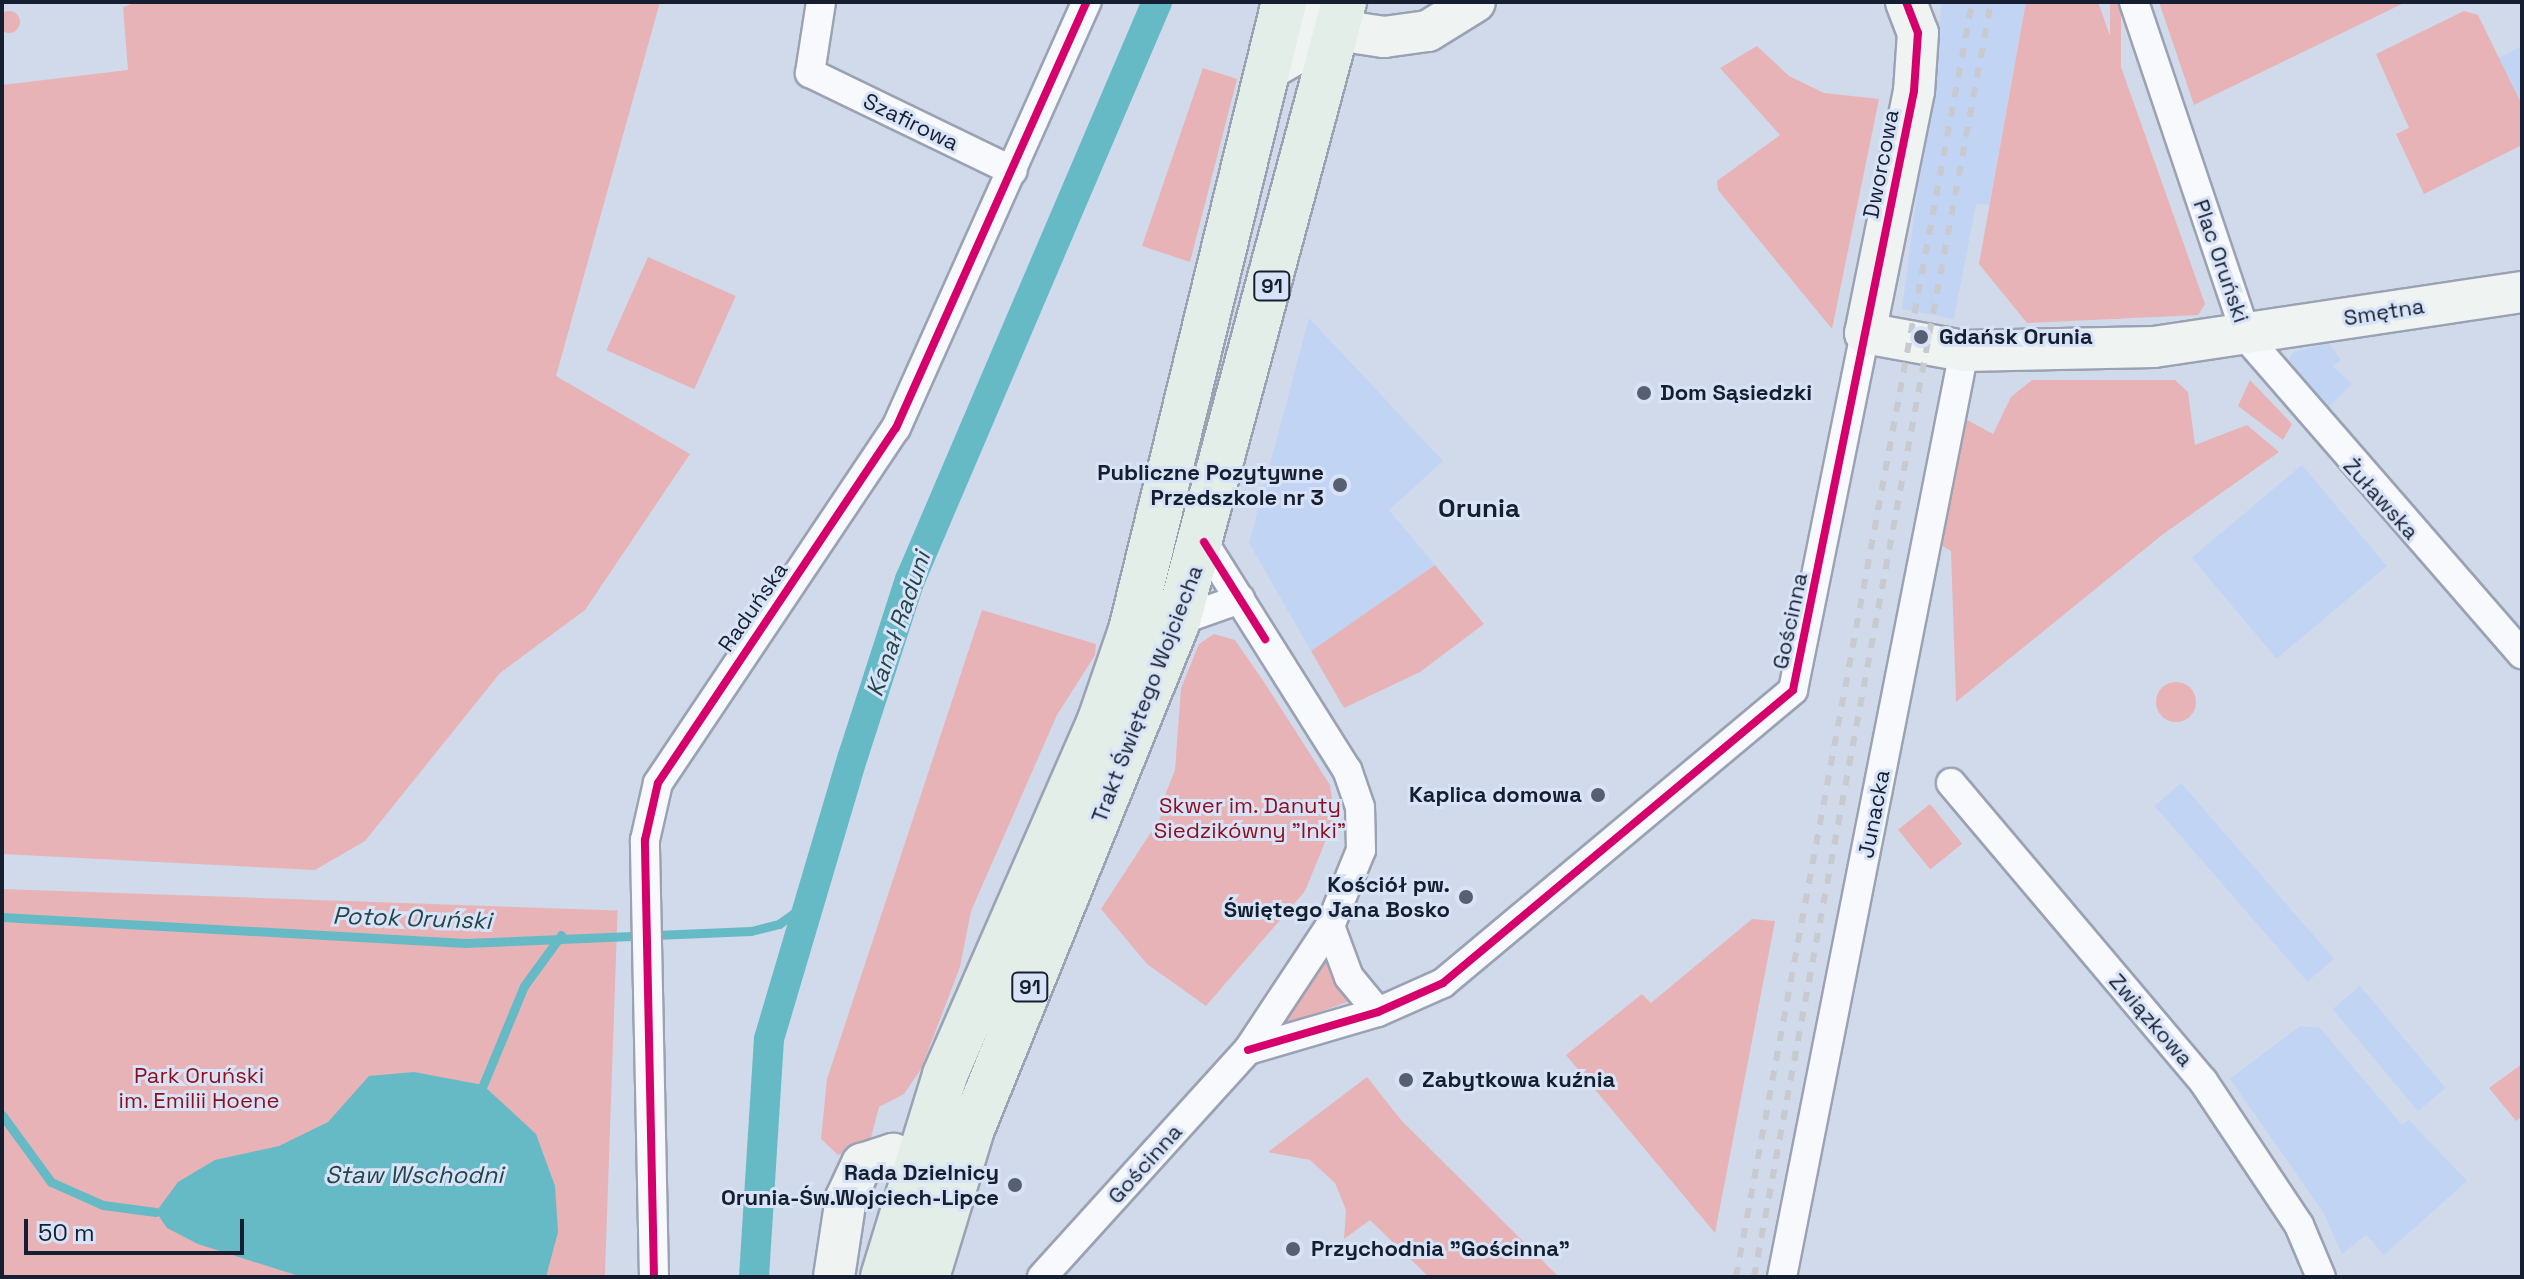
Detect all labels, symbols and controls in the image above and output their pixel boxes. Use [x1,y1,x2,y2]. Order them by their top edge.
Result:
street label: Szafirowa [859,88,963,156]
street label: Dworcowa [1858,107,1904,221]
street label: Plac Oruński [2188,196,2254,326]
road number: 91 [1252,270,1292,302]
street label: Smętna [2342,293,2426,331]
place label: Gdańsk Orunia [1939,324,2093,350]
marker: Gdańsk Orunia [1910,326,1932,348]
place label: Dom Sąsiedzki [1660,380,1812,406]
marker: Dom Sąsiedzki [1635,384,1653,402]
street label: Żuławska [2338,453,2424,545]
place label: Publiczne Pozytywne Przedszkole nr 3 [1097,459,1324,510]
marker: Publiczne Pozytywne Przedszkole nr 3 [1331,476,1349,494]
district label: Orunia [1438,493,1520,525]
water label: Kanał Raduni [860,548,936,700]
street label: Raduńska [713,557,793,657]
street label: Trakt Świętego Wojciecha [1086,562,1208,826]
street label: Gościnna [1767,570,1813,672]
street label: Junacka [1853,768,1895,860]
place label: Kaplica domowa [1409,782,1582,808]
marker: Kaplica domowa [1589,786,1607,804]
park label: Skwer im. Danuty Siedzikówny "Inki" [1154,792,1346,844]
place label: Kościół pw. Świętego Jana Bosko [1224,871,1450,922]
marker: Kościół pw. Świętego Jana Bosko [1457,888,1475,906]
water label: Potok Oruński [332,901,492,935]
street label: Związkowa [2104,968,2198,1072]
road number: 91 [1010,971,1050,1003]
park label: Park Oruński im. Emilii Hoene [118,1062,280,1114]
place label: Zabytkowa kuźnia [1422,1067,1615,1093]
marker: Zabytkowa kuźnia [1397,1071,1415,1089]
street label: Gościnna [1102,1119,1188,1209]
place label: Rada Dzielnicy Orunia-Św.Wojciech-Lipce [721,1159,999,1210]
water label: Staw Wschodni [325,1161,503,1189]
marker: Rada Dzielnicy Orunia-Św.Wojciech-Lipce [1006,1176,1024,1194]
scale bar [28,1203,248,1253]
text: 50 m [38,1217,95,1248]
place label: Przychodnia "Gościnna" [1311,1236,1570,1262]
marker: Przychodnia "Gościnna" [1282,1238,1304,1260]

